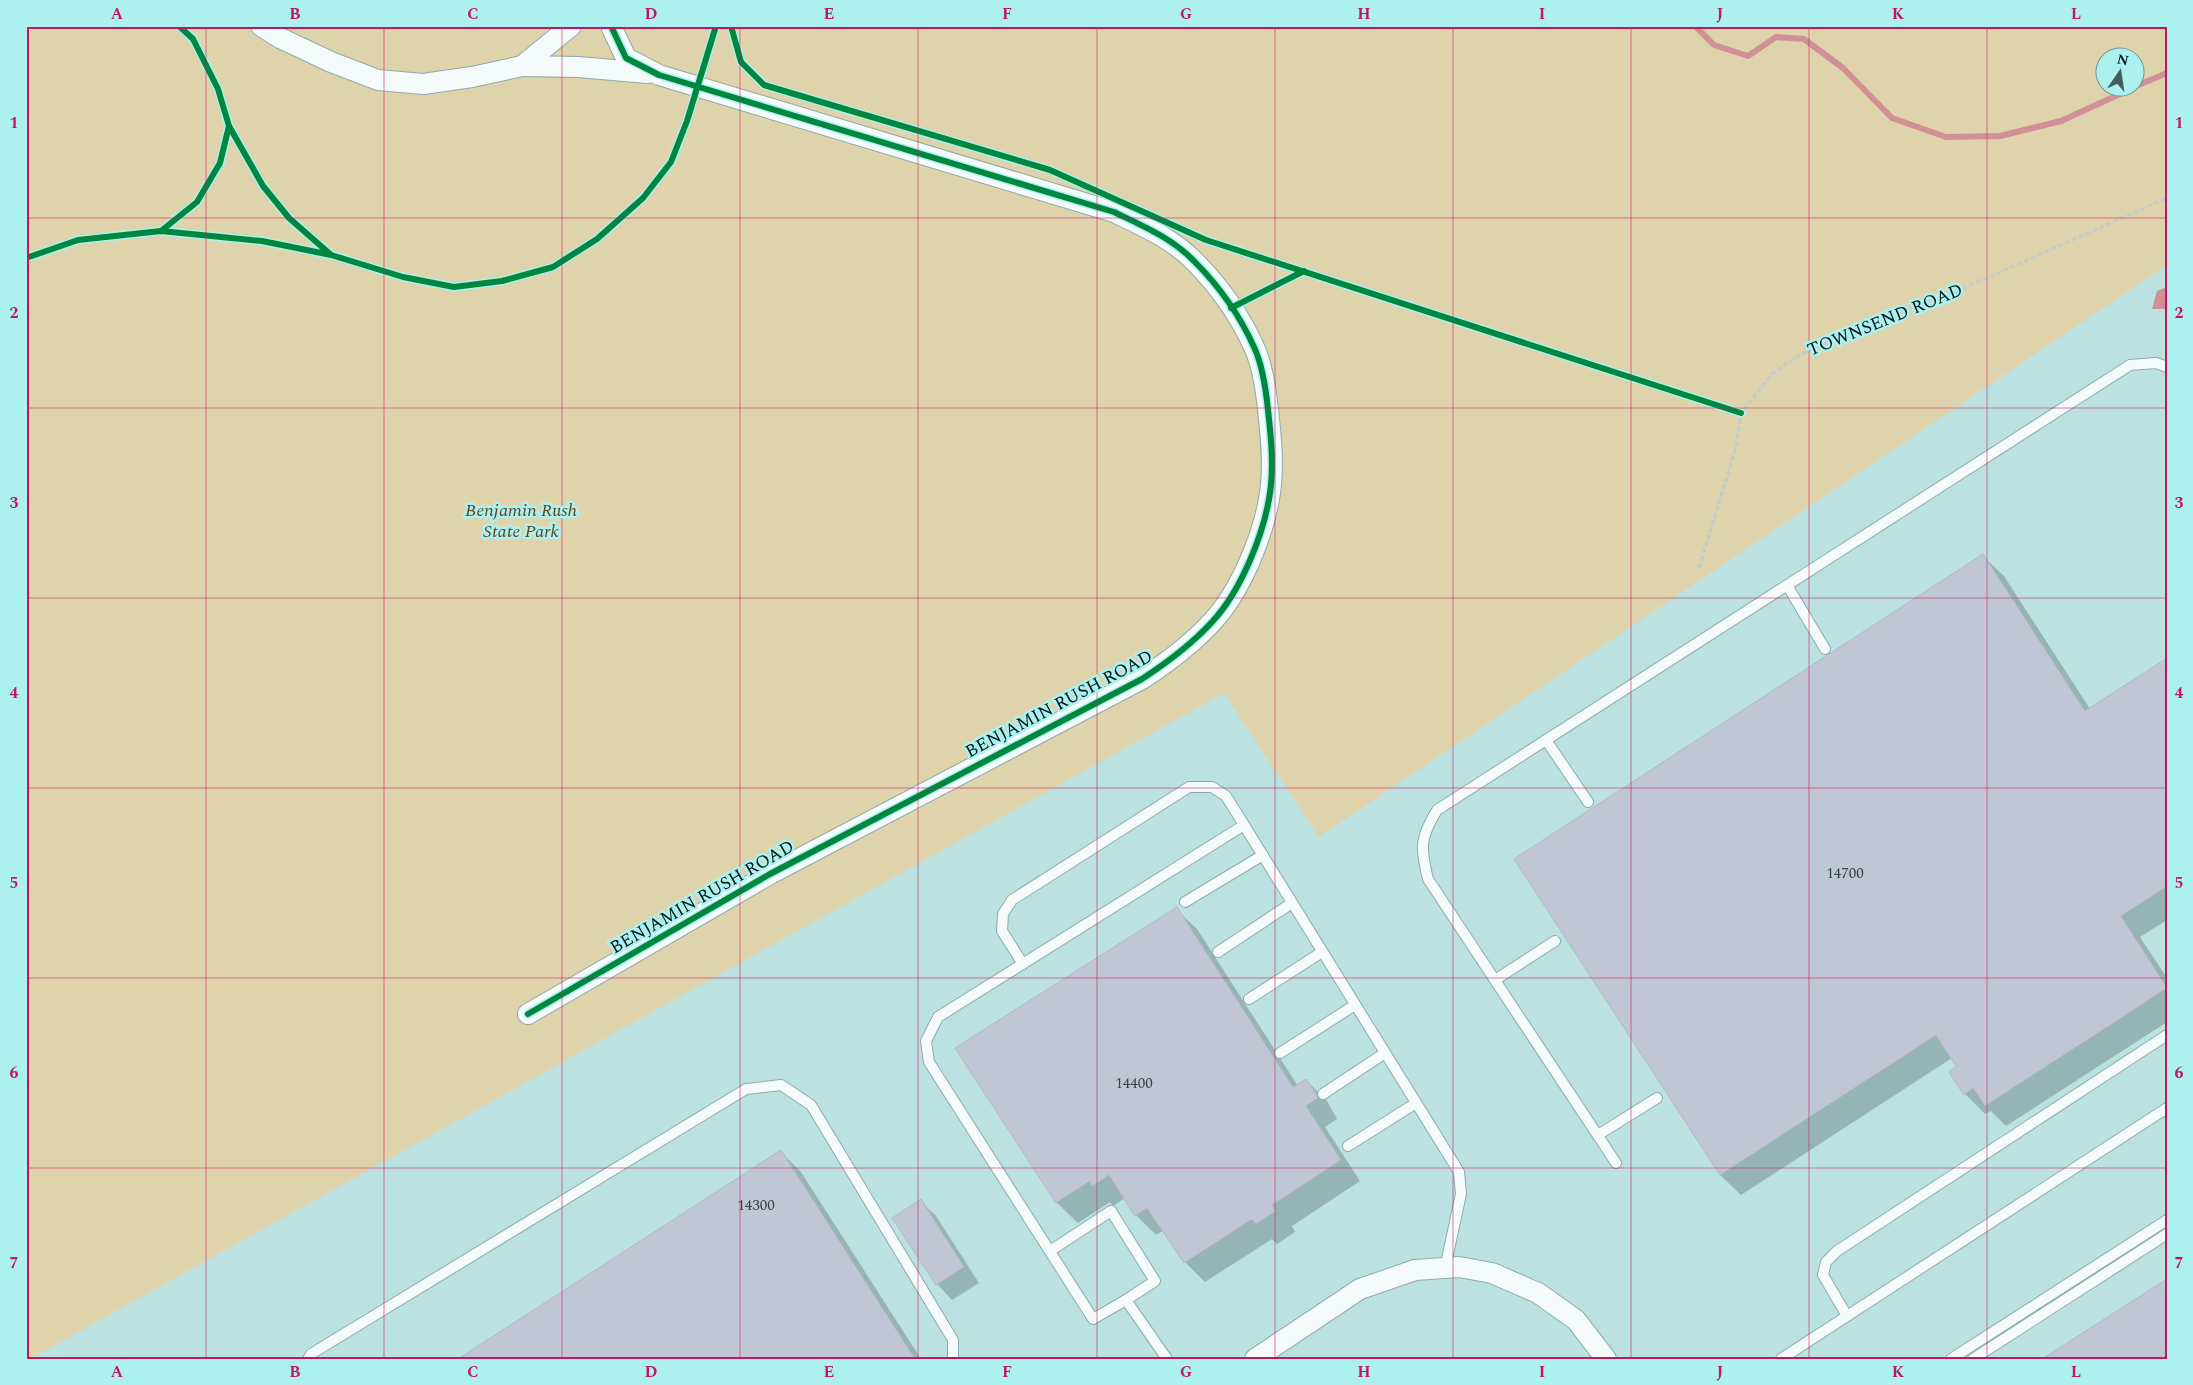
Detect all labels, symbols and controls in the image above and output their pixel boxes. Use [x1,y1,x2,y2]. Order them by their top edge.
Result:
text: A [111,2,124,26]
text: B [289,2,301,26]
text: C [467,2,479,26]
text: D [645,2,658,26]
text: E [824,2,834,26]
text: F [1002,2,1012,26]
text: G [1180,2,1192,26]
text: H [1357,2,1371,26]
text: I [1539,2,1545,26]
text: J [1717,2,1724,26]
text: K [1892,2,1905,26]
text: L [2071,2,2081,26]
north arrow [2096,48,2146,98]
text: N [2115,48,2131,71]
text: 1 [10,111,18,135]
text: 1 [2175,111,2183,135]
street label: TOWNSEND ROAD [1803,276,1967,364]
text: 2 [10,301,19,325]
text: 2 [2175,301,2184,325]
text: 3 [10,491,19,515]
text: 3 [2175,491,2184,515]
park label: Benjamin Rush State Park [465,497,577,545]
street label: BENJAMIN RUSH ROAD [960,643,1158,765]
text: 4 [10,681,19,705]
text: 4 [2175,681,2184,705]
street label: BENJAMIN RUSH ROAD [605,833,799,961]
house number: 14700 [1826,862,1864,885]
text: 5 [10,871,18,895]
text: 5 [2175,871,2183,895]
text: 6 [10,1061,19,1085]
text: 6 [2175,1061,2184,1085]
house number: 14400 [1115,1072,1153,1095]
house number: 14300 [737,1194,775,1217]
text: 7 [10,1251,19,1275]
text: 7 [2175,1251,2184,1275]
text: A [111,1360,124,1384]
text: B [289,1360,301,1384]
text: C [467,1360,479,1384]
text: D [645,1360,658,1384]
text: E [824,1360,834,1384]
text: F [1002,1360,1012,1384]
text: G [1180,1360,1192,1384]
text: H [1357,1360,1371,1384]
text: I [1539,1360,1545,1384]
text: J [1717,1360,1724,1384]
text: K [1892,1360,1905,1384]
text: L [2071,1360,2081,1384]

